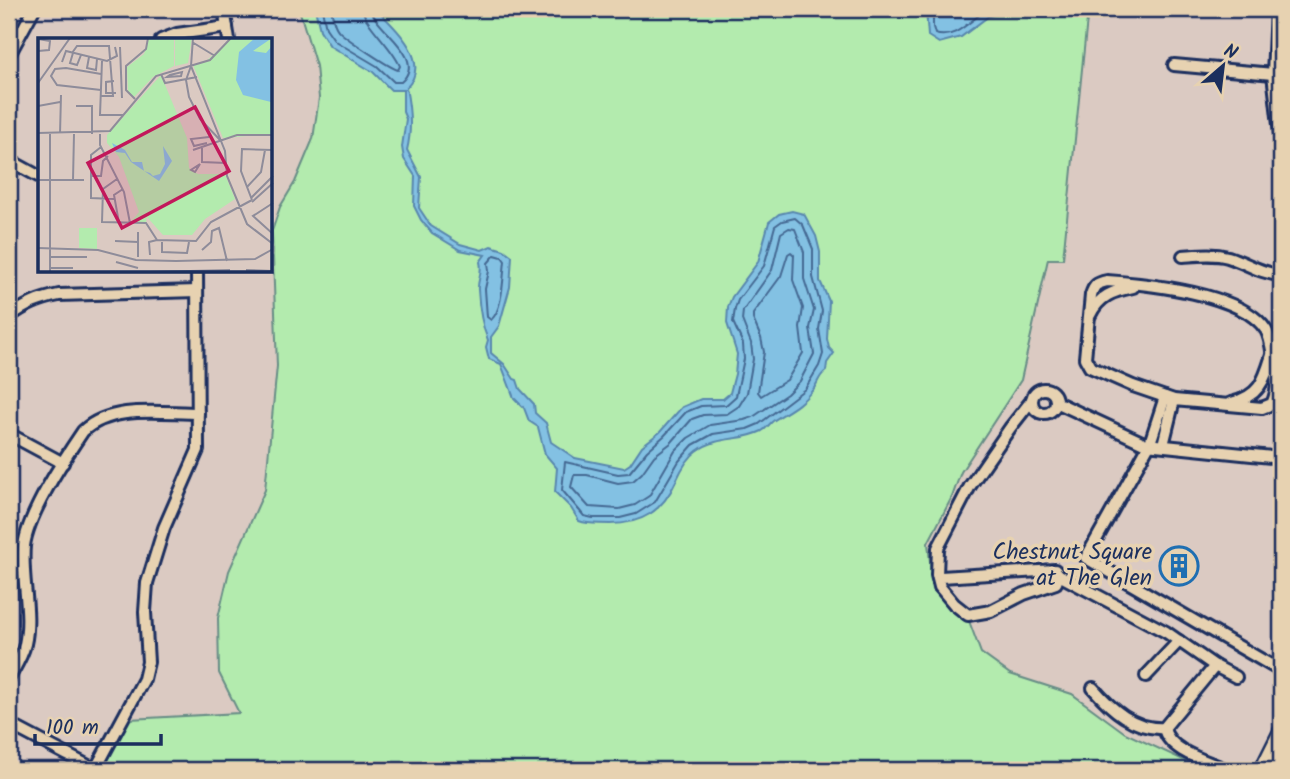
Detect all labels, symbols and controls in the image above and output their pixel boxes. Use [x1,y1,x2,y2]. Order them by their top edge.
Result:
north arrow [1188,32,1258,102]
text: N [1218,37,1242,69]
inset map [38,38,273,273]
place label: Chestnut Square at The Glen [992,535,1152,597]
building icon: Chestnut Square at The Glen [1158,545,1200,587]
scale bar [35,702,161,746]
text: 100 m [46,712,99,745]

